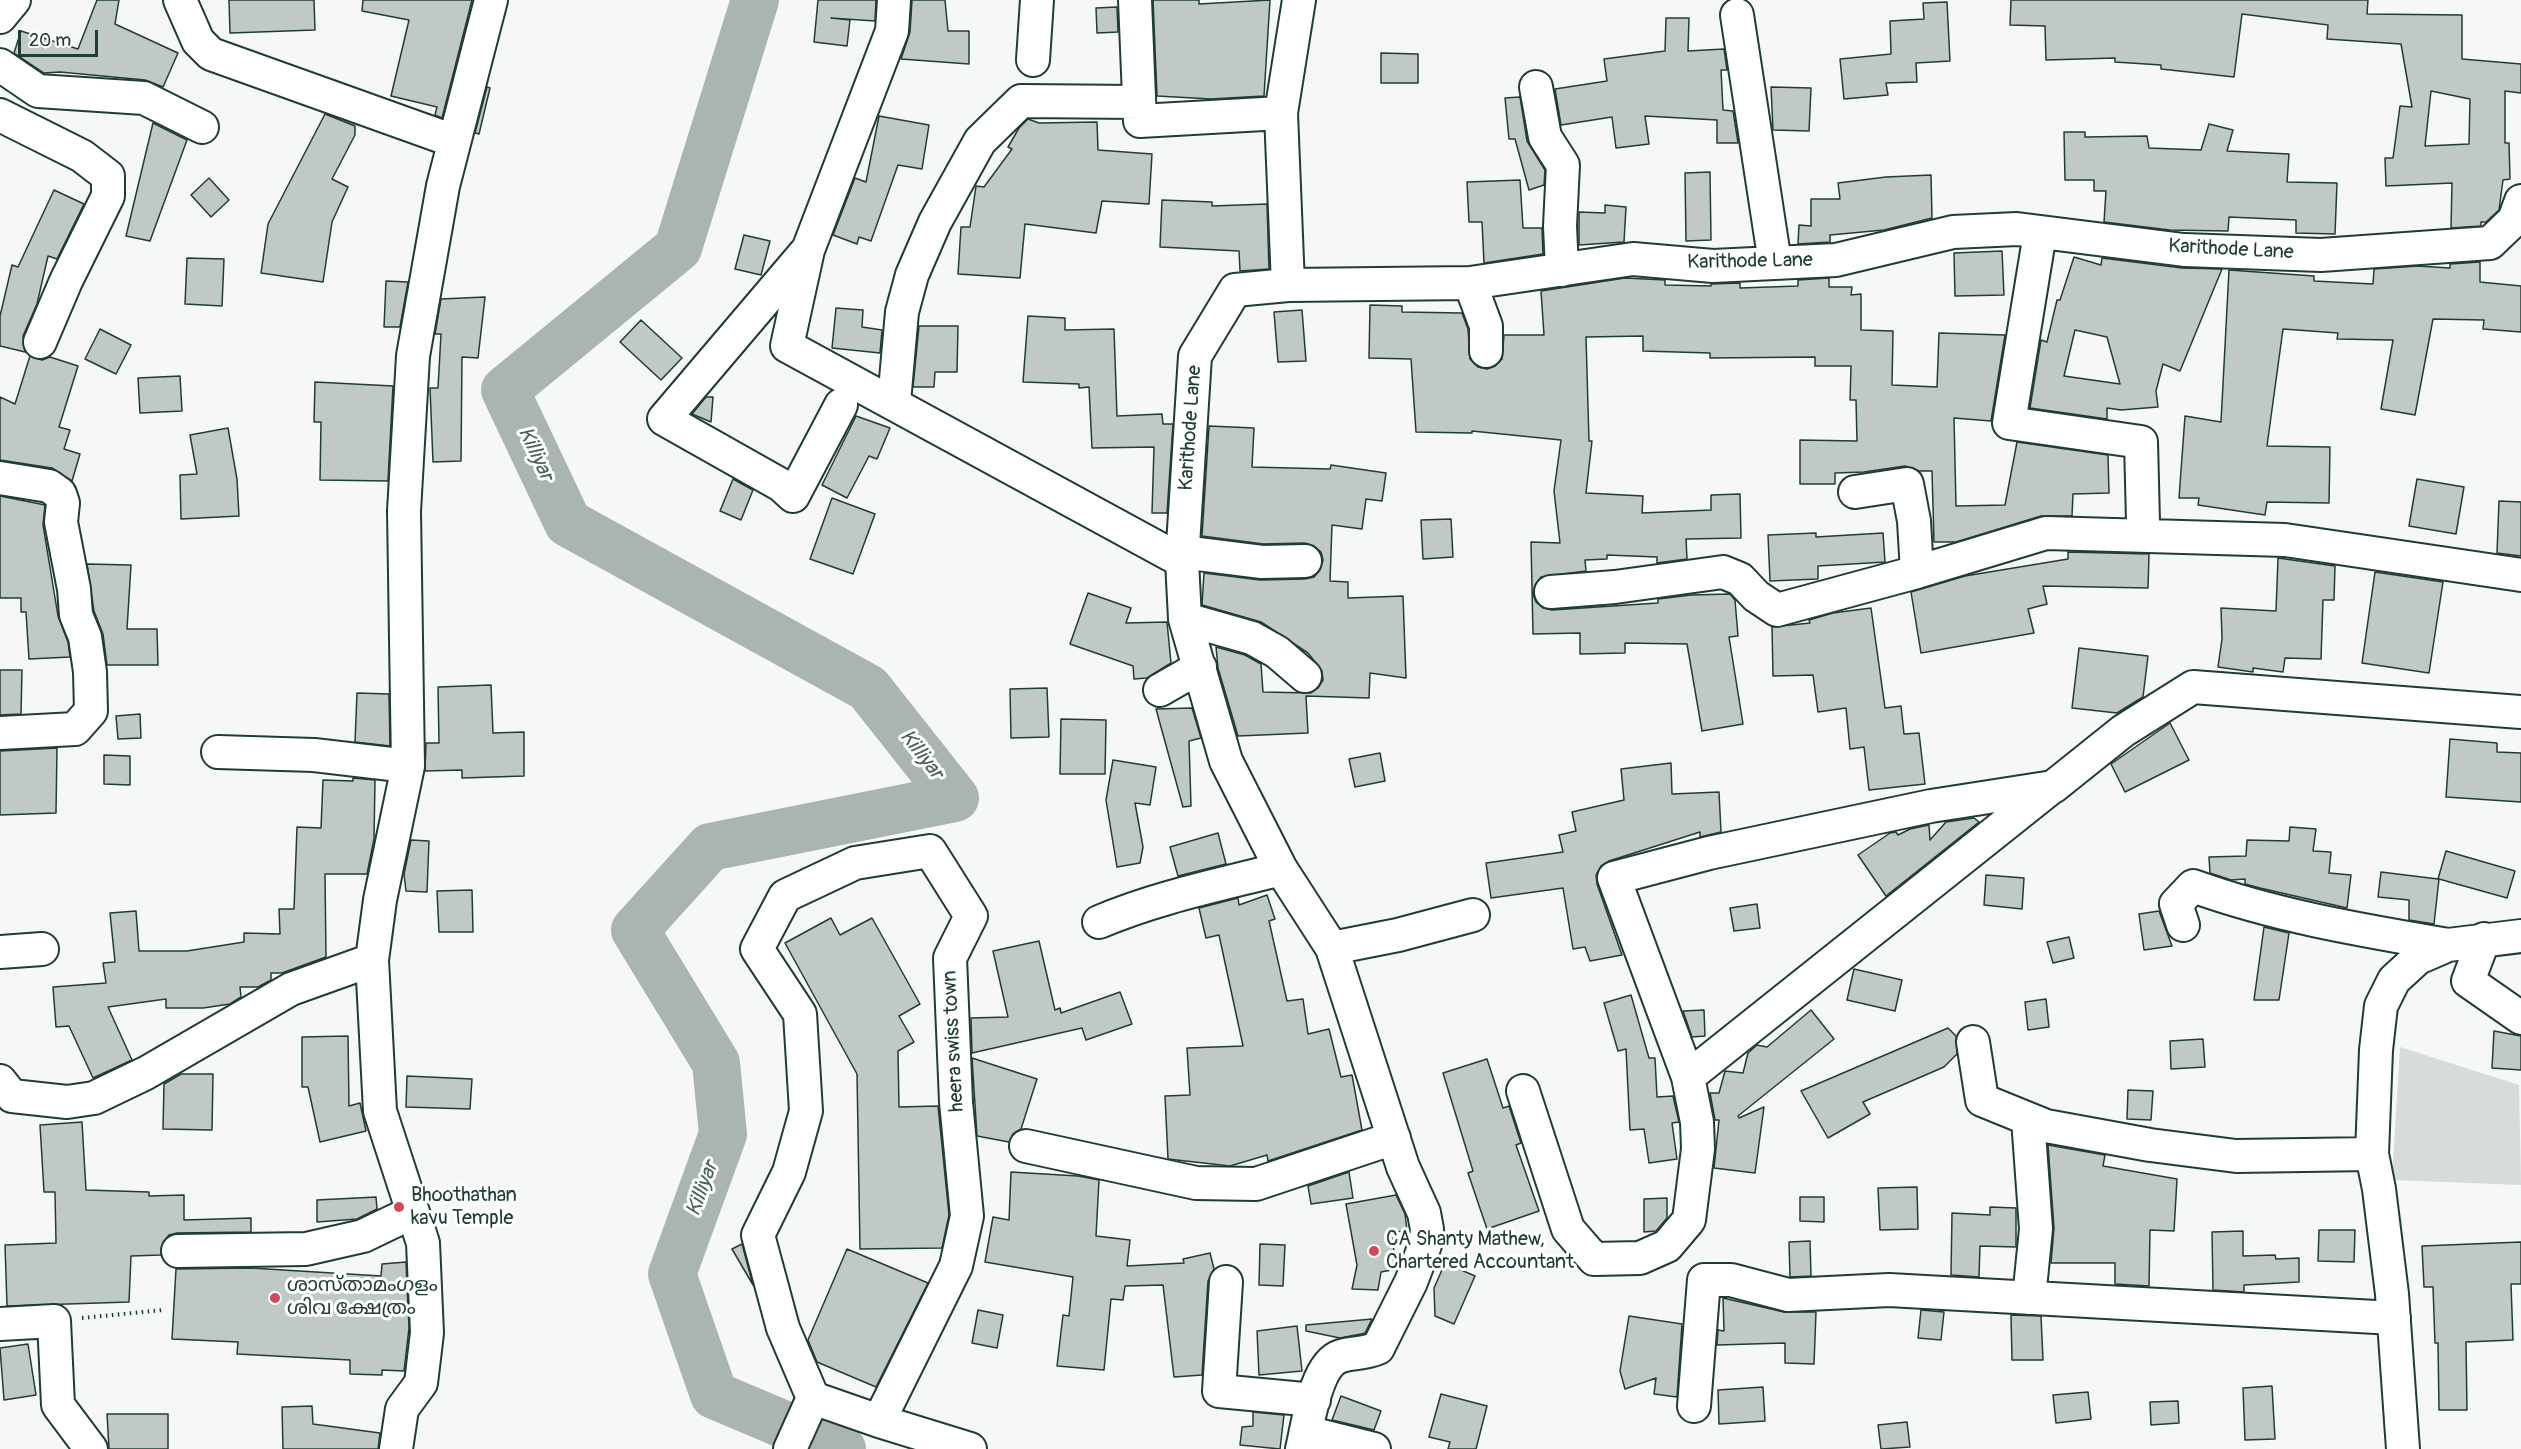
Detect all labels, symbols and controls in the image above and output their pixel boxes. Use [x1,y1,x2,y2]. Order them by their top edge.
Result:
scale bar [21,18,100,56]
text: 20 m [29,29,71,52]
street label: Karithode Lane [2168,235,2294,265]
street label: Karithode Lane [1687,249,1813,275]
street label: Karithode Lane [1175,365,1207,491]
water label: Killiyar [512,423,558,485]
water label: Killiyar [894,725,948,785]
street label: heera swiss town [938,970,970,1112]
water label: Killiyar [682,1158,724,1220]
place label: Bhoothathan kavu Temple [411,1184,517,1231]
marker: Bhoothathan kavu Temple [392,1200,406,1214]
place label: CA Shanty Mathew, Chartered Accountant [1386,1228,1574,1275]
marker: CA Shanty Mathew, Chartered Accountant [1367,1244,1381,1258]
place label: ശാസ്താമംഗളം ശിവ ക്ഷേത്രം [287,1274,438,1321]
marker: ശാസ്താമംഗളം ശിവ ക്ഷേത്രം [268,1291,282,1305]

